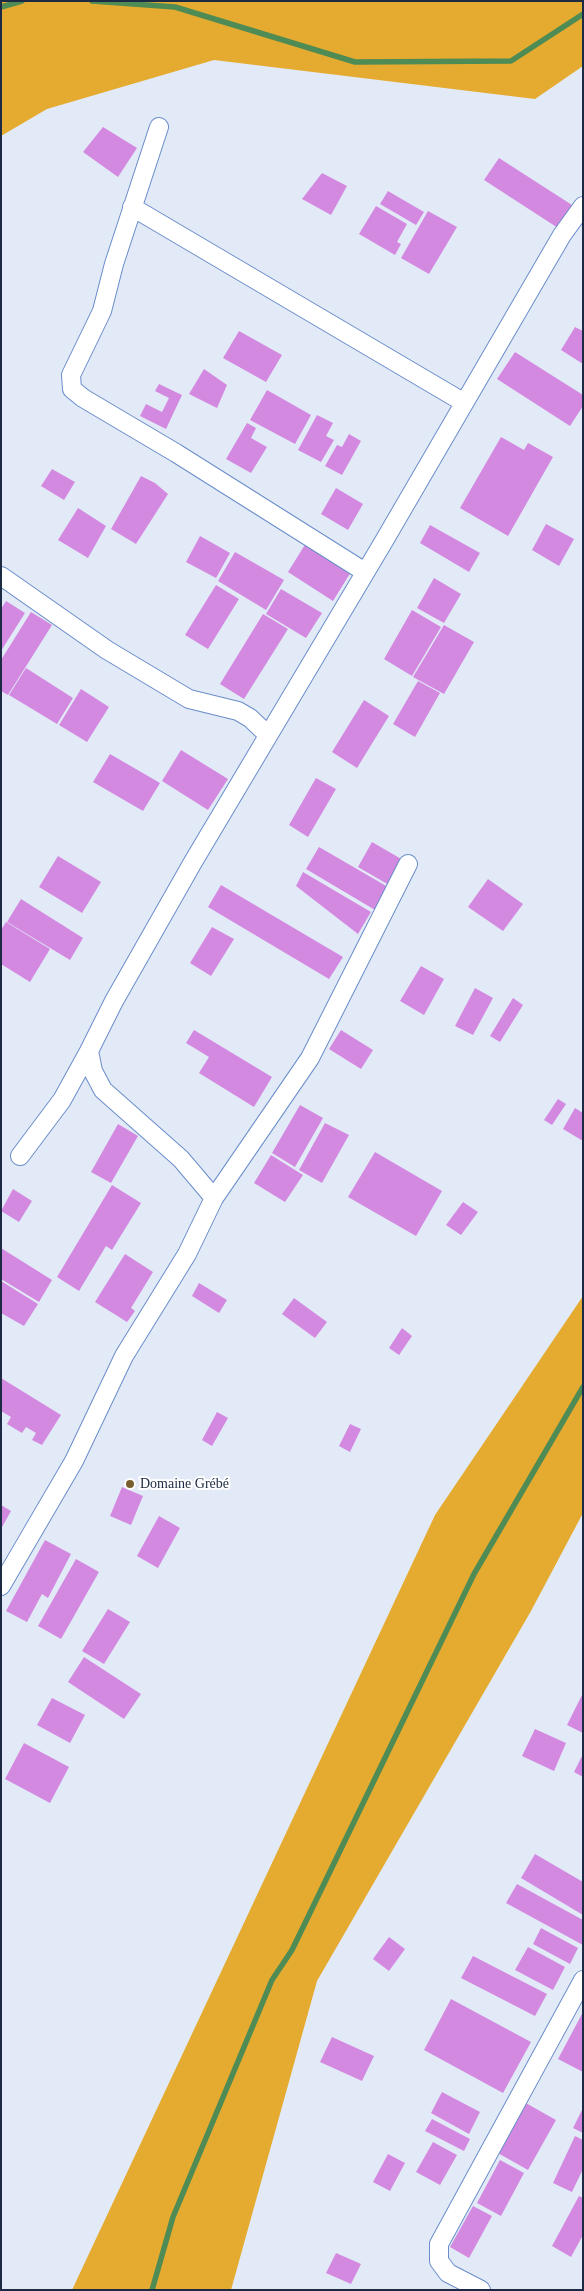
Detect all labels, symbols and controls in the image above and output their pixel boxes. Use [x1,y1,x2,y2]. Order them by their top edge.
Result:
place label: Domaine Grébé [140,1476,229,1492]
marker: Domaine Grébé [124,1478,136,1490]

